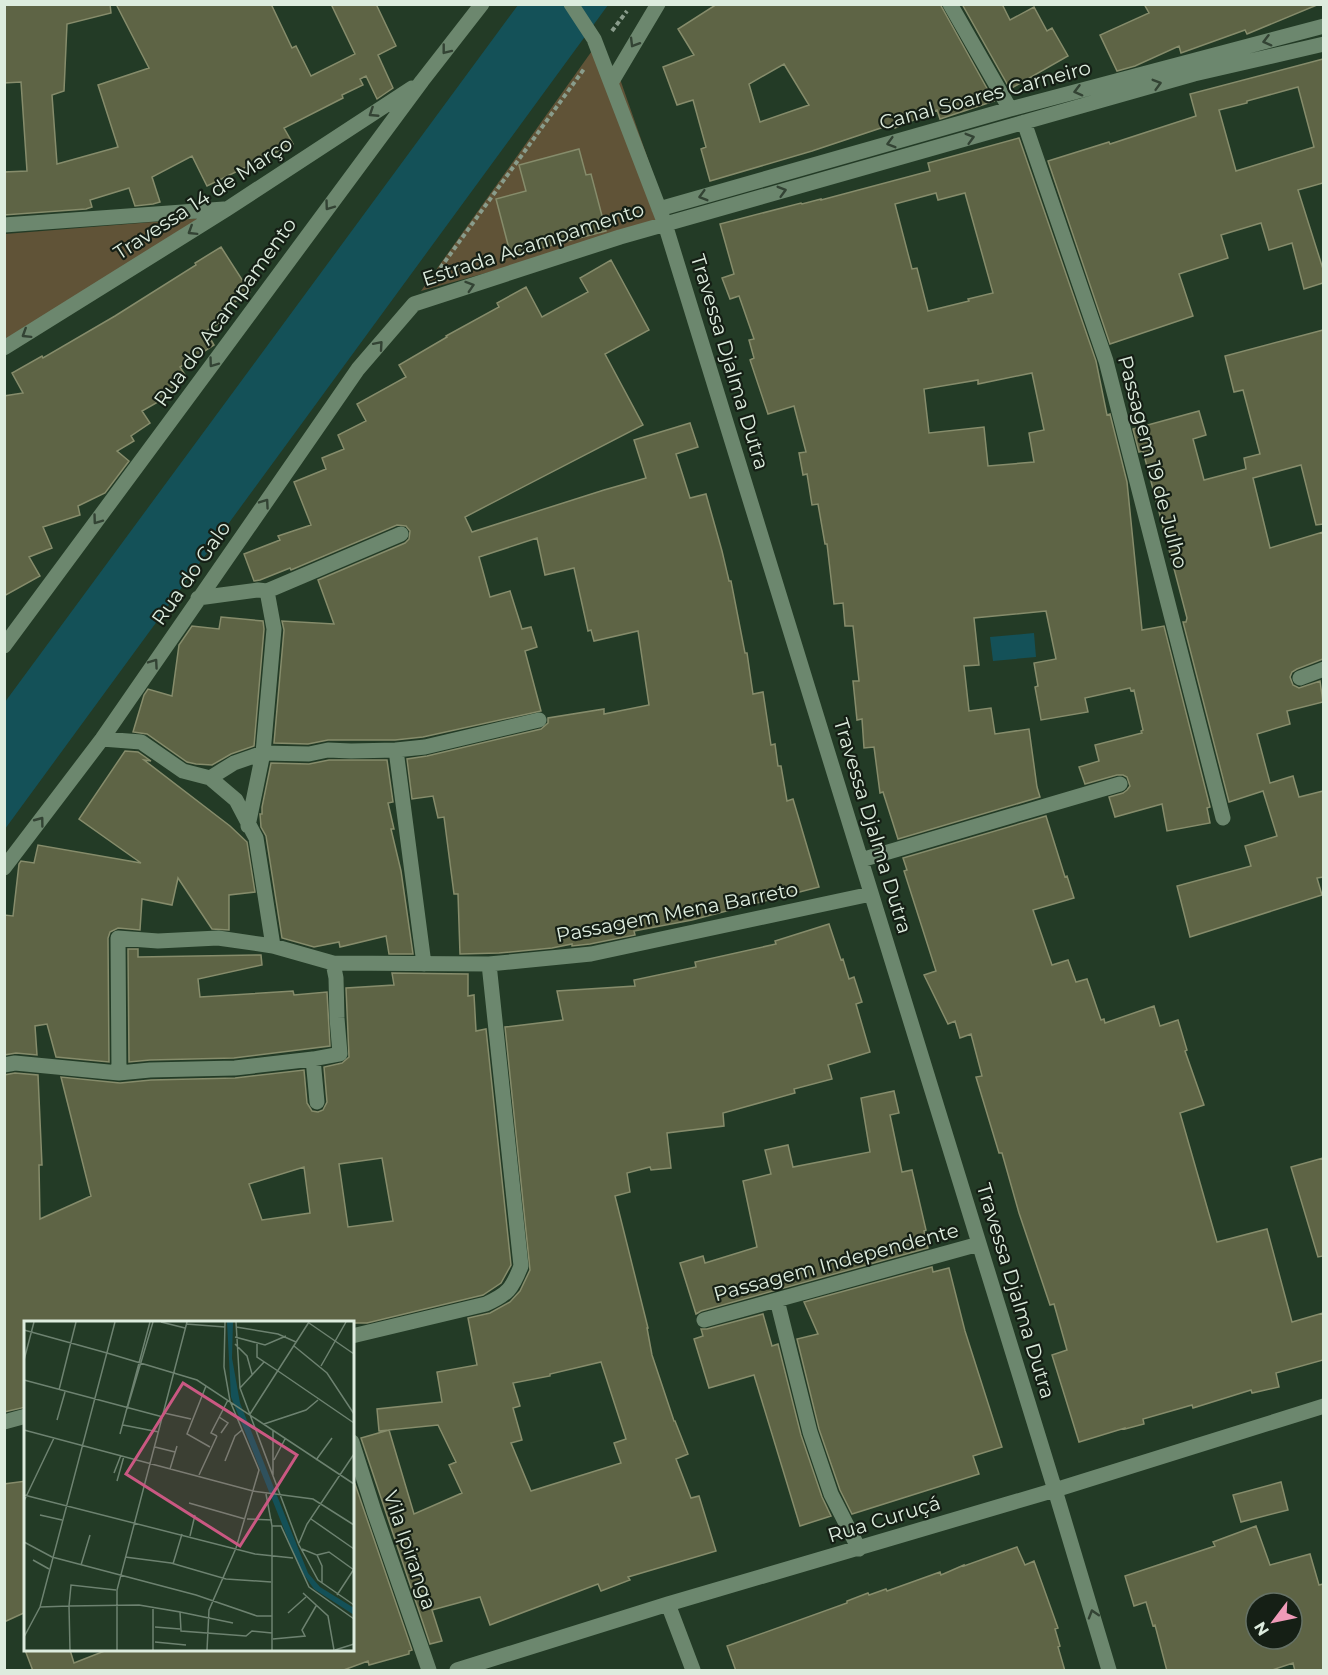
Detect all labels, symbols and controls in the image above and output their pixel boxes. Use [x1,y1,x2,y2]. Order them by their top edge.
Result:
one-way arrow [1262,33,1272,46]
one-way arrow [630,37,642,47]
one-way arrow [442,44,453,55]
street label: Canal Soares Carneiro [877,55,1093,135]
one-way arrow [1151,79,1162,91]
one-way arrow [1074,83,1084,96]
one-way arrow [369,106,380,117]
street label: Travessa 14 de Março [109,131,297,265]
one-way arrow [965,132,975,145]
one-way arrow [886,136,896,148]
one-way arrow [776,186,787,198]
one-way arrow [698,189,709,201]
street label: Estrada Acampamento [419,197,647,291]
one-way arrow [325,200,336,211]
street label: Rua do Acampamento [149,213,301,411]
one-way arrow [188,223,198,235]
street label: Travessa Djalma Dutra [686,252,774,472]
one-way arrow [464,281,475,293]
one-way arrow [22,327,32,339]
one-way arrow [372,341,383,352]
street label: Passagem 19 de Julho [1113,353,1193,571]
one-way arrow [209,357,220,368]
one-way arrow [258,498,269,509]
one-way arrow [94,514,105,525]
street label: Rua do Galo [146,516,236,630]
one-way arrow [147,659,158,670]
street label: Travessa Djalma Dutra [829,716,917,936]
one-way arrow [32,817,43,828]
street label: Passagem Mena Barreto [554,877,800,947]
street label: Travessa Djalma Dutra [972,1181,1060,1401]
street label: Passagem Independente [711,1218,961,1306]
inset map [24,1321,354,1651]
street label: Vila Ipiranga [378,1487,442,1613]
street label: Rua Curuçá [825,1490,943,1548]
north arrow [1244,1591,1304,1651]
one-way arrow [1088,1610,1100,1620]
text: N [1250,1618,1273,1639]

